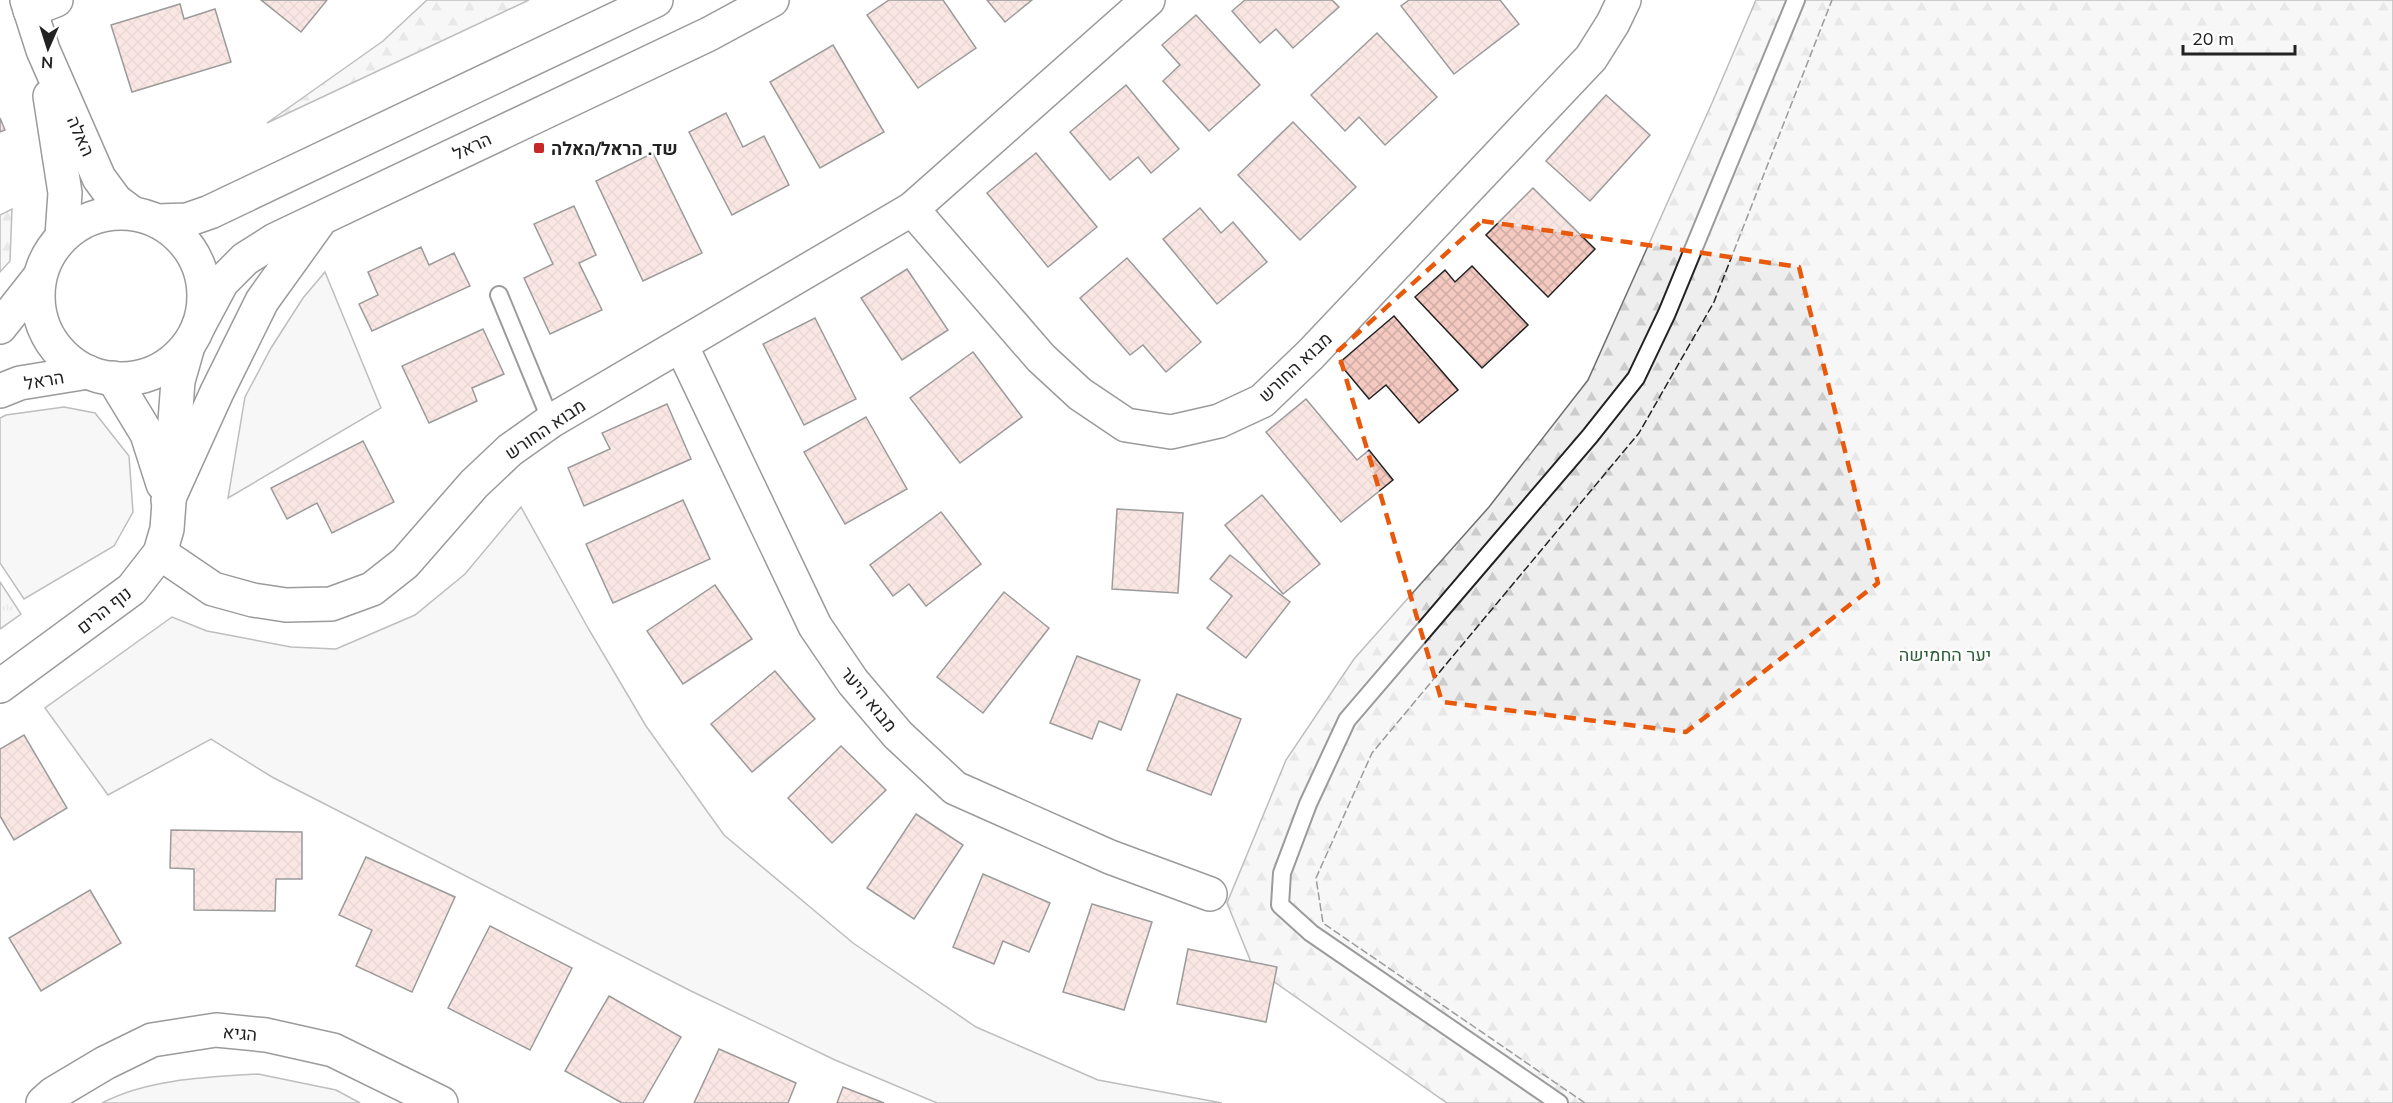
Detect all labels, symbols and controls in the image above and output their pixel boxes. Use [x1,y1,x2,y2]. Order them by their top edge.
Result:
north arrow [18,18,78,78]
scale bar [2183,18,2296,56]
text: 20 m [2192,27,2234,50]
text: N [41,53,54,73]
street label: האלה [62,112,100,160]
street label: הראל [449,127,495,165]
place label: שד. הראל/האלה [551,137,678,160]
marker: שד. הראל/האלה [532,141,546,155]
street label: מבוא החורש [1253,327,1337,407]
street label: הראל [22,365,66,395]
street label: מבוא החורש [500,394,590,464]
street label: נוף הרים [72,581,136,639]
park label: יער החמישה [1899,643,1991,666]
street label: מבוא היער [836,662,902,736]
street label: הגיא [222,1020,258,1046]

